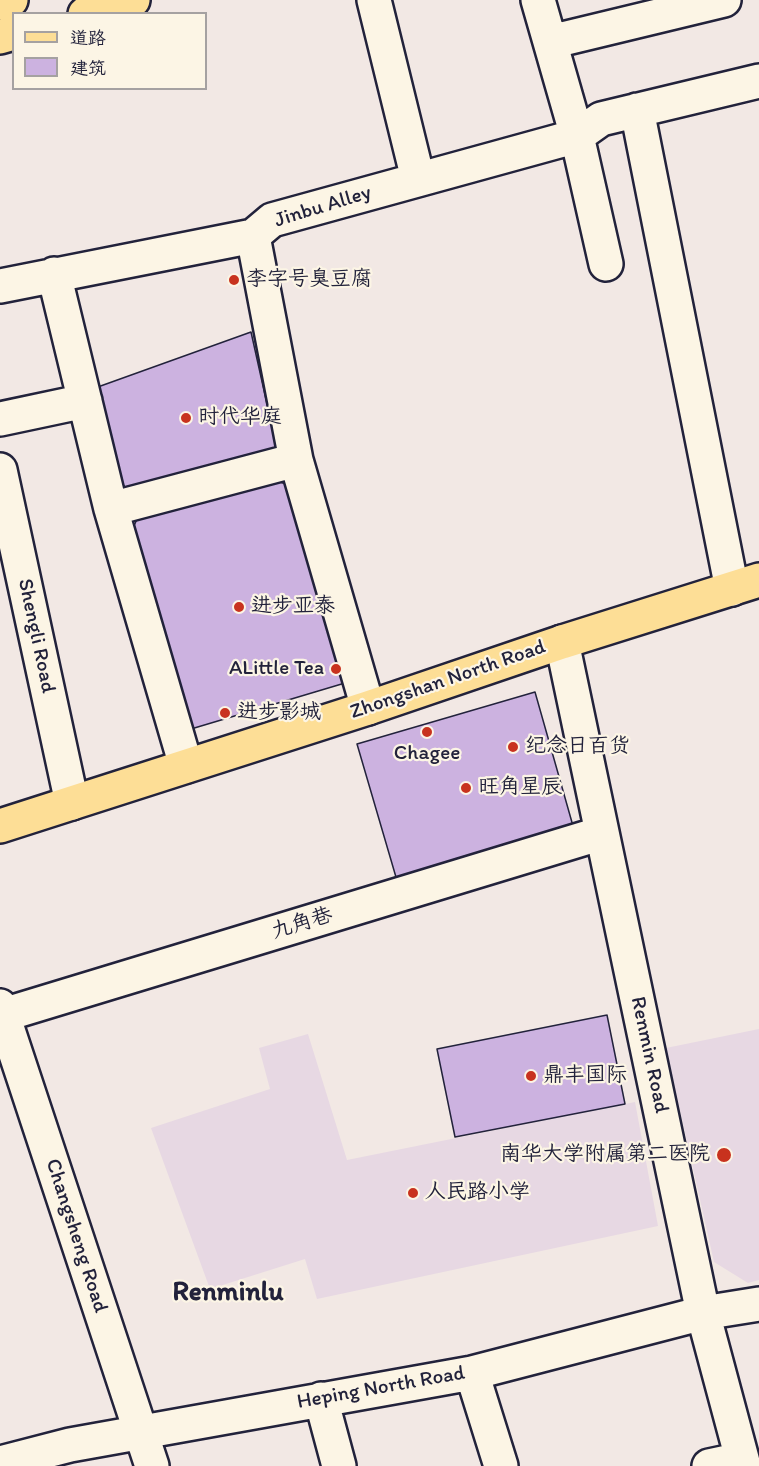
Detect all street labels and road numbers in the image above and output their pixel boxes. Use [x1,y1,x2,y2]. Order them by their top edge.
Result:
street label: Jinbu Alley [272,180,374,234]
street label: Shengli Road [12,576,60,696]
street label: Zhongshan North Road [347,635,549,725]
street label: 九角巷 [268,903,336,945]
street label: Renmin Road [624,994,674,1116]
street label: Changsheng Road [39,1156,113,1316]
street label: Heping North Road [295,1361,467,1415]

